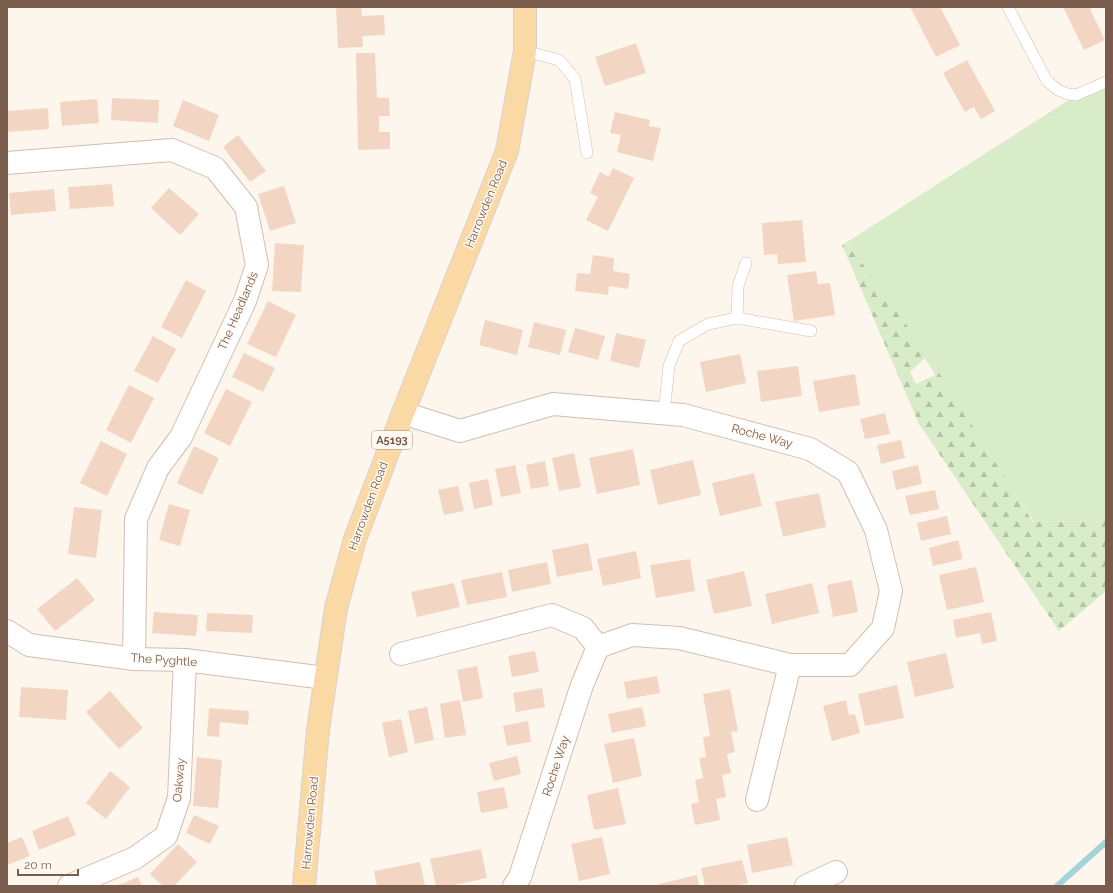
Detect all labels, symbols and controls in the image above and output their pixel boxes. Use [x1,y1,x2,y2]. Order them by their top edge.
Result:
street label: Harrowden Road [462,158,510,250]
street label: The Headlands [215,269,261,353]
street label: Roche Way [730,421,795,451]
road number: A5193 [372,431,412,449]
street label: Harrowden Road [345,460,391,552]
street label: The Pyghtle [130,651,198,669]
street label: Roche Way [540,733,573,798]
street label: Oakway [170,757,188,803]
street label: Harrowden Road [299,776,321,870]
scale bar [18,851,78,877]
text: 20 m [24,858,52,872]

